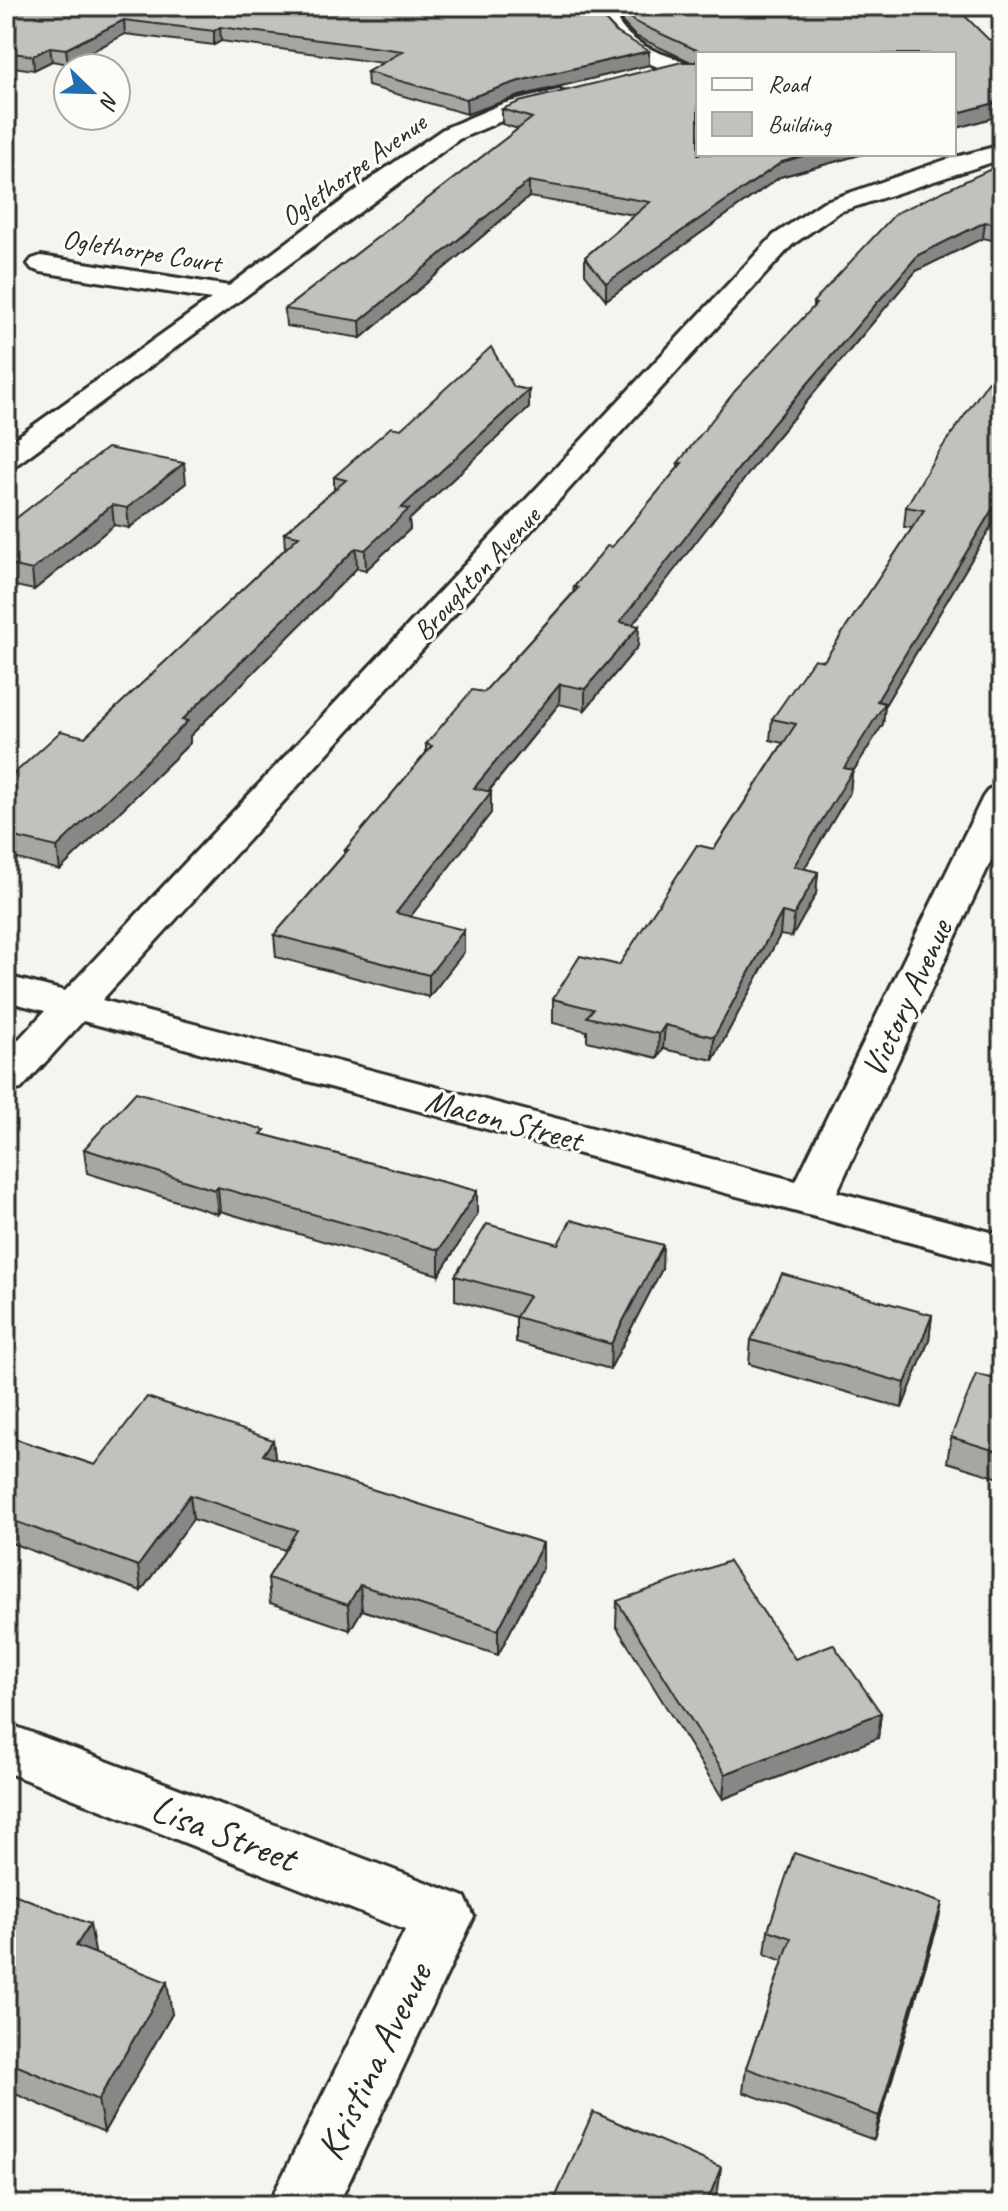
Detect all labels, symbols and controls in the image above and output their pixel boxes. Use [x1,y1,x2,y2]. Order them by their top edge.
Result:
north arrow [52,52,132,132]
legend [696,52,956,156]
text: Road [768,69,812,99]
text: N [93,88,125,114]
street label: Oglethorpe Avenue [274,104,434,234]
text: Building [768,109,833,139]
street label: Oglethorpe Court [60,221,226,281]
street label: Broughton Avenue [405,498,549,648]
street label: Victory Avenue [851,911,962,1084]
street label: Macon Street [421,1078,590,1162]
street label: Lisa Street [144,1783,306,1885]
street label: Kristina Avenue [305,1952,444,2168]

